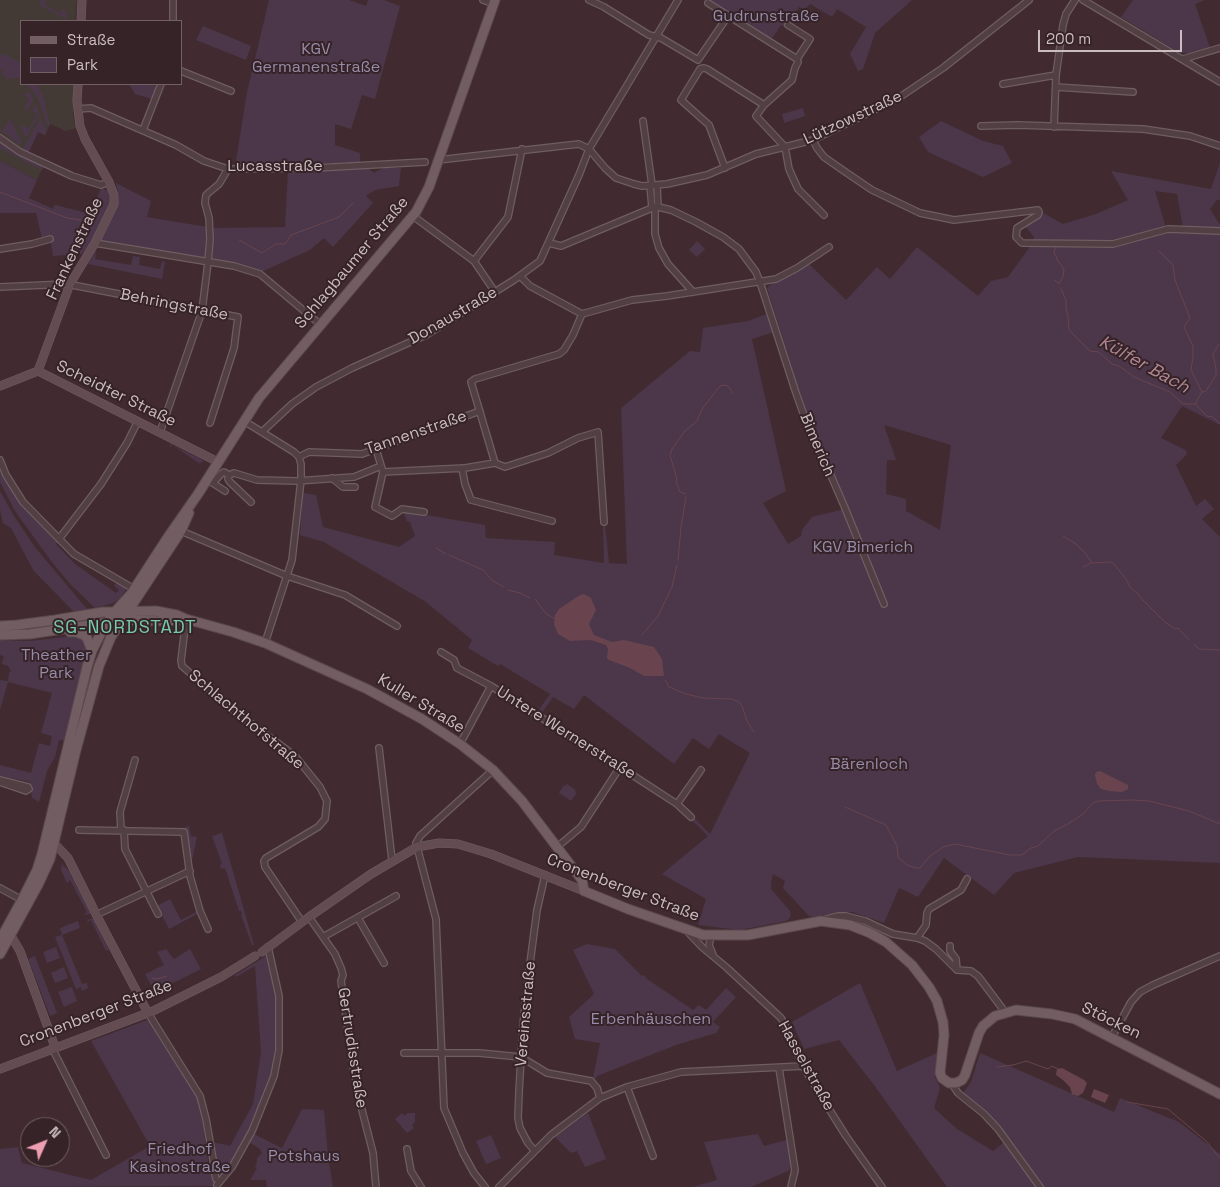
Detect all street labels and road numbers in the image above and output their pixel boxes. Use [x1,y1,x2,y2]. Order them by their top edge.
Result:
street label: Lützowstraße [801,87,905,149]
street label: Lucasstraße [227,157,323,177]
street label: Schlagbaumer Straße [291,193,413,333]
street label: Frankenstraße [43,195,107,303]
street label: Donaustraße [405,283,501,349]
street label: Behringstraße [118,285,230,325]
street label: Scheidter Straße [53,357,179,431]
street label: Tannenstraße [363,407,469,459]
street label: Bimerich [795,410,839,480]
street label: Schlachthofstraße [184,666,308,774]
street label: Kuller Straße [374,670,468,738]
street label: Untere Wernerstraße [493,682,639,784]
street label: Cronenberger Straße [544,850,702,926]
street label: Vereinsstraße [512,960,540,1068]
street label: Cronenberger Straße [17,976,175,1052]
street label: Gertrudisstraße [333,986,371,1110]
street label: Stöcken [1078,998,1144,1044]
street label: Hasselstraße [773,1018,839,1114]

